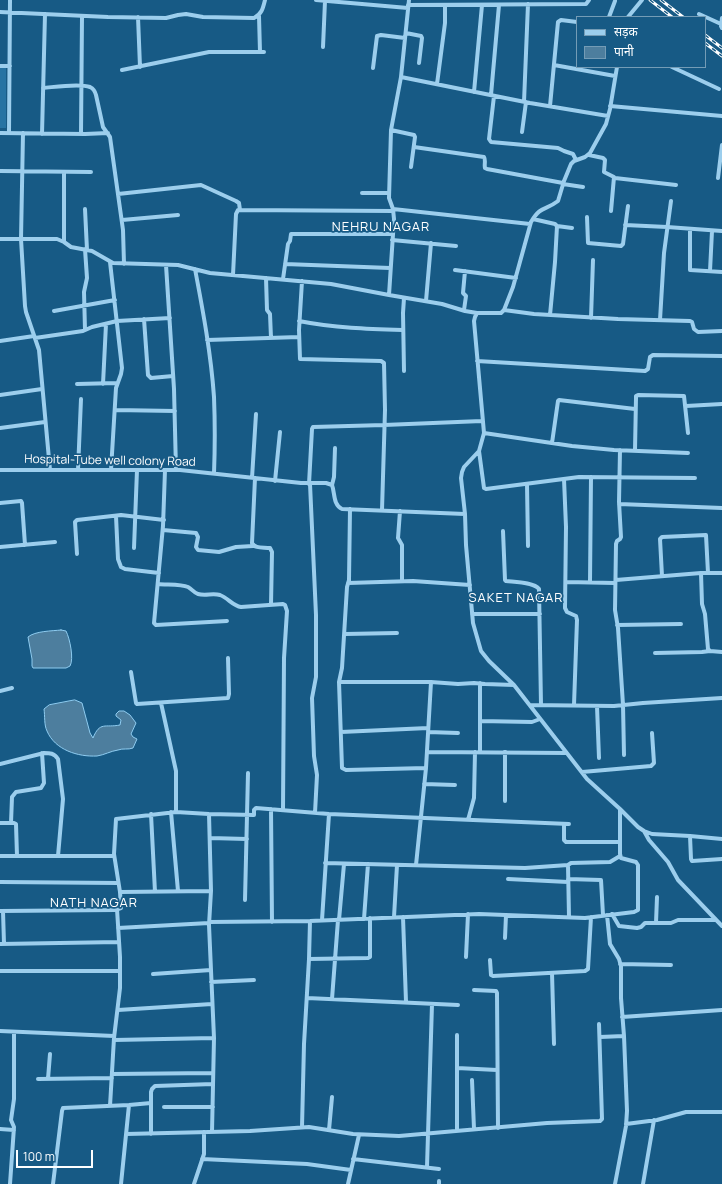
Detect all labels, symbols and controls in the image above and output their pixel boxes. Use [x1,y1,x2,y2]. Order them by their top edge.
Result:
legend [576,16,706,68]
text: सड़क [614,23,638,40]
text: पानी [614,43,634,60]
district label: NEHRU NAGAR [332,219,430,235]
street label: Hospital-Tube well colony Road [24,452,196,470]
district label: SAKET NAGAR [469,590,563,606]
district label: NATH NAGAR [50,895,138,911]
scale bar [18,1142,95,1168]
text: 100 m [23,1148,55,1165]

